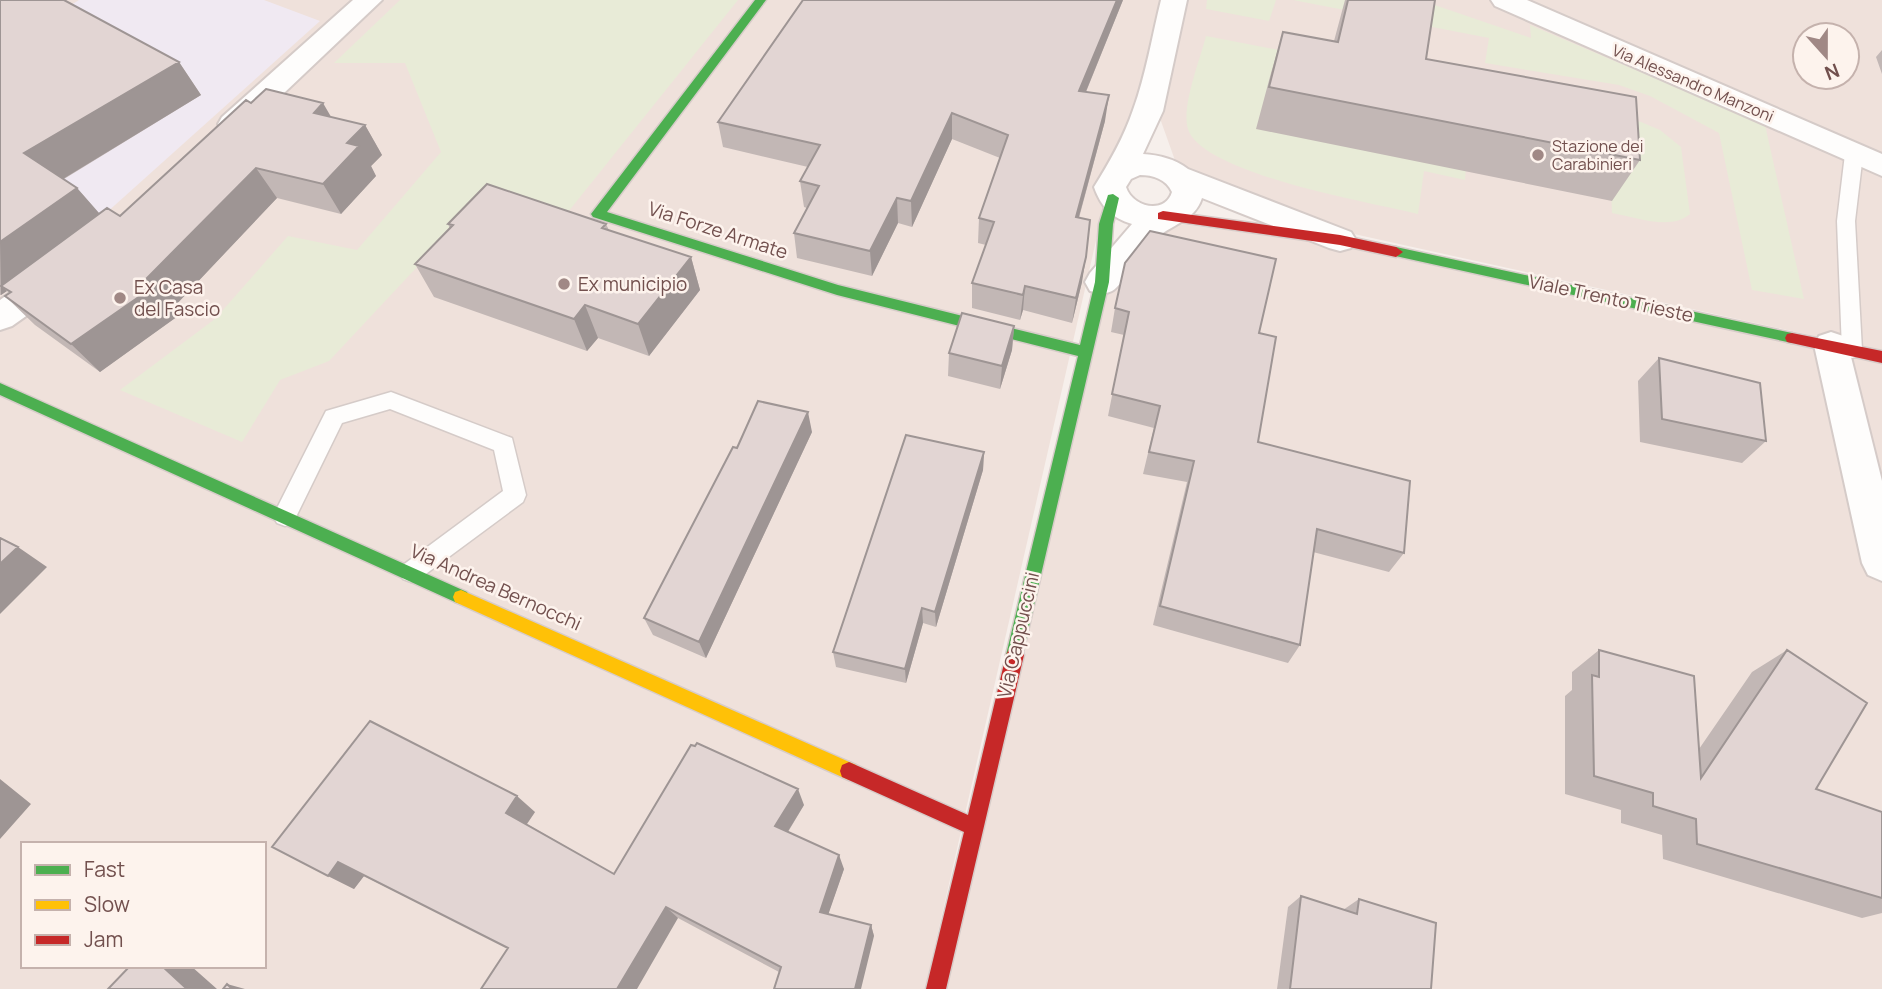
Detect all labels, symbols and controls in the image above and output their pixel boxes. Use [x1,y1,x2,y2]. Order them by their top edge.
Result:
north arrow [1791,21,1861,91]
street label: Via Alessandro Manzoni [1609,39,1777,127]
text: N [1821,57,1843,86]
place label: Stazione dei Carabinieri [1552,135,1643,175]
marker: Stazione dei Carabinieri [1530,147,1546,163]
street label: Via Forze Armate [645,195,791,265]
street label: Viale Trento Trieste [1526,268,1696,328]
place label: Ex municipio [578,271,687,297]
place label: Ex Casa del Fascio [134,274,220,322]
marker: Ex municipio [556,276,572,292]
marker: Ex Casa del Fascio [112,290,128,306]
street label: Via Andrea Bernocchi [406,538,586,636]
street label: Via Cappuccini [991,570,1045,700]
legend [21,842,266,968]
text: Fast [84,855,125,883]
text: Slow [84,890,130,918]
text: Jam [84,925,123,953]

